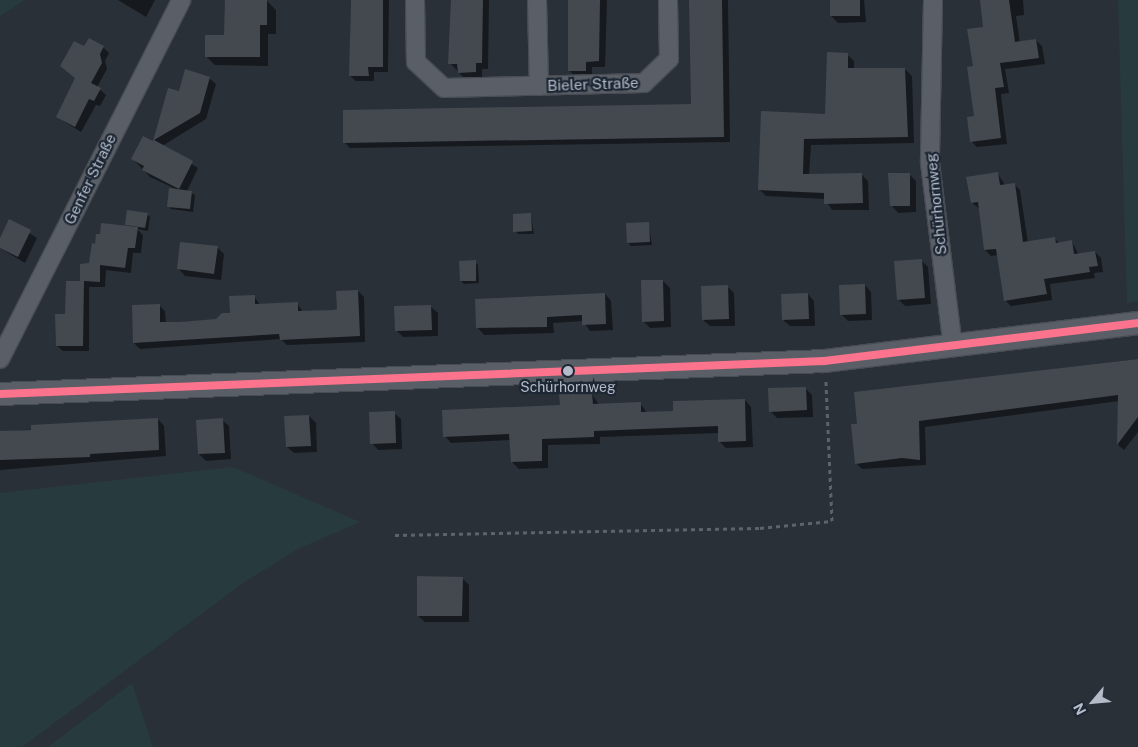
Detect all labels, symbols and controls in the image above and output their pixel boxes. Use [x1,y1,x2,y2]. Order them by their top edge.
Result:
street label: Bieler Straße [547,73,639,95]
street label: Genfer Straße [60,131,120,227]
street label: Schürhornweg [922,152,950,256]
marker: Schürhornweg [563,366,573,376]
place label: Schürhornweg [520,379,616,395]
north arrow [1068,677,1118,727]
text: N [1070,700,1089,718]

